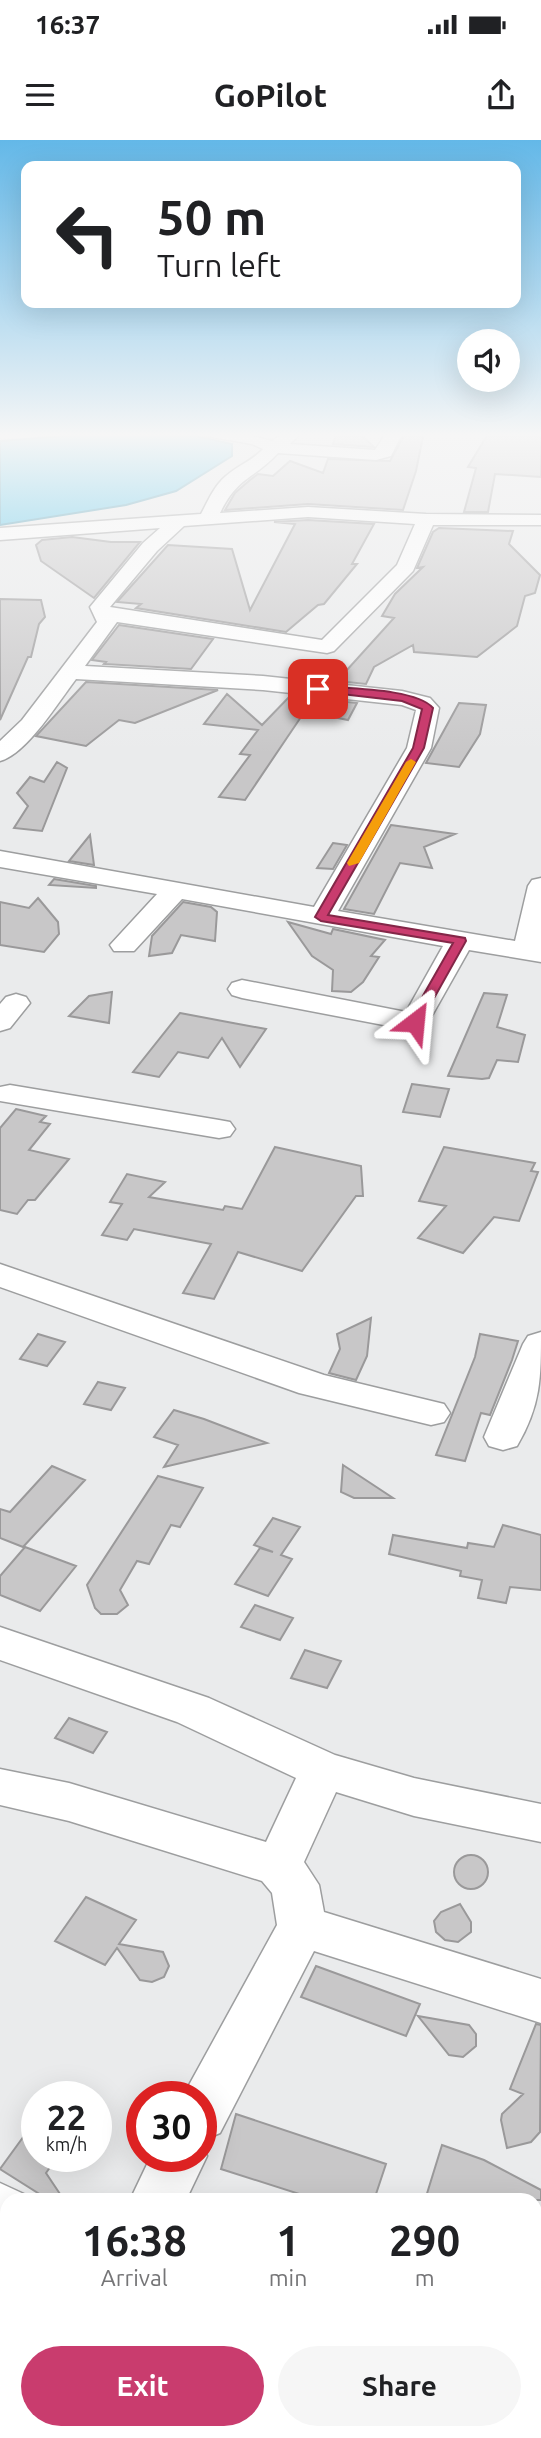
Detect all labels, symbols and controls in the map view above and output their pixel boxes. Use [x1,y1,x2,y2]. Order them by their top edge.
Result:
text: 16:37 [35,10,100,39]
icon: menu [21,76,59,114]
icon: share [482,76,520,114]
text: GoPilot [214,77,327,113]
icon: left [42,189,133,280]
text: 50 m [157,189,266,244]
text: Turn left [157,247,281,283]
map controls [457,329,520,392]
button: sound [457,329,520,392]
pin [288,659,348,719]
icon: arrive [299,670,337,708]
position arrow [378,985,452,1059]
speed limit sign: 30 [126,2081,217,2172]
text: 22 [47,2097,86,2137]
text: km/h [46,2134,87,2154]
text: 16:38 [82,2217,187,2264]
text: 1 [276,2217,300,2264]
text: 290 [389,2217,460,2264]
text: Arrival [101,2265,168,2290]
text: min [269,2265,307,2290]
text: m [415,2265,435,2290]
button: Exit [21,2346,264,2426]
button: Share [278,2346,521,2426]

